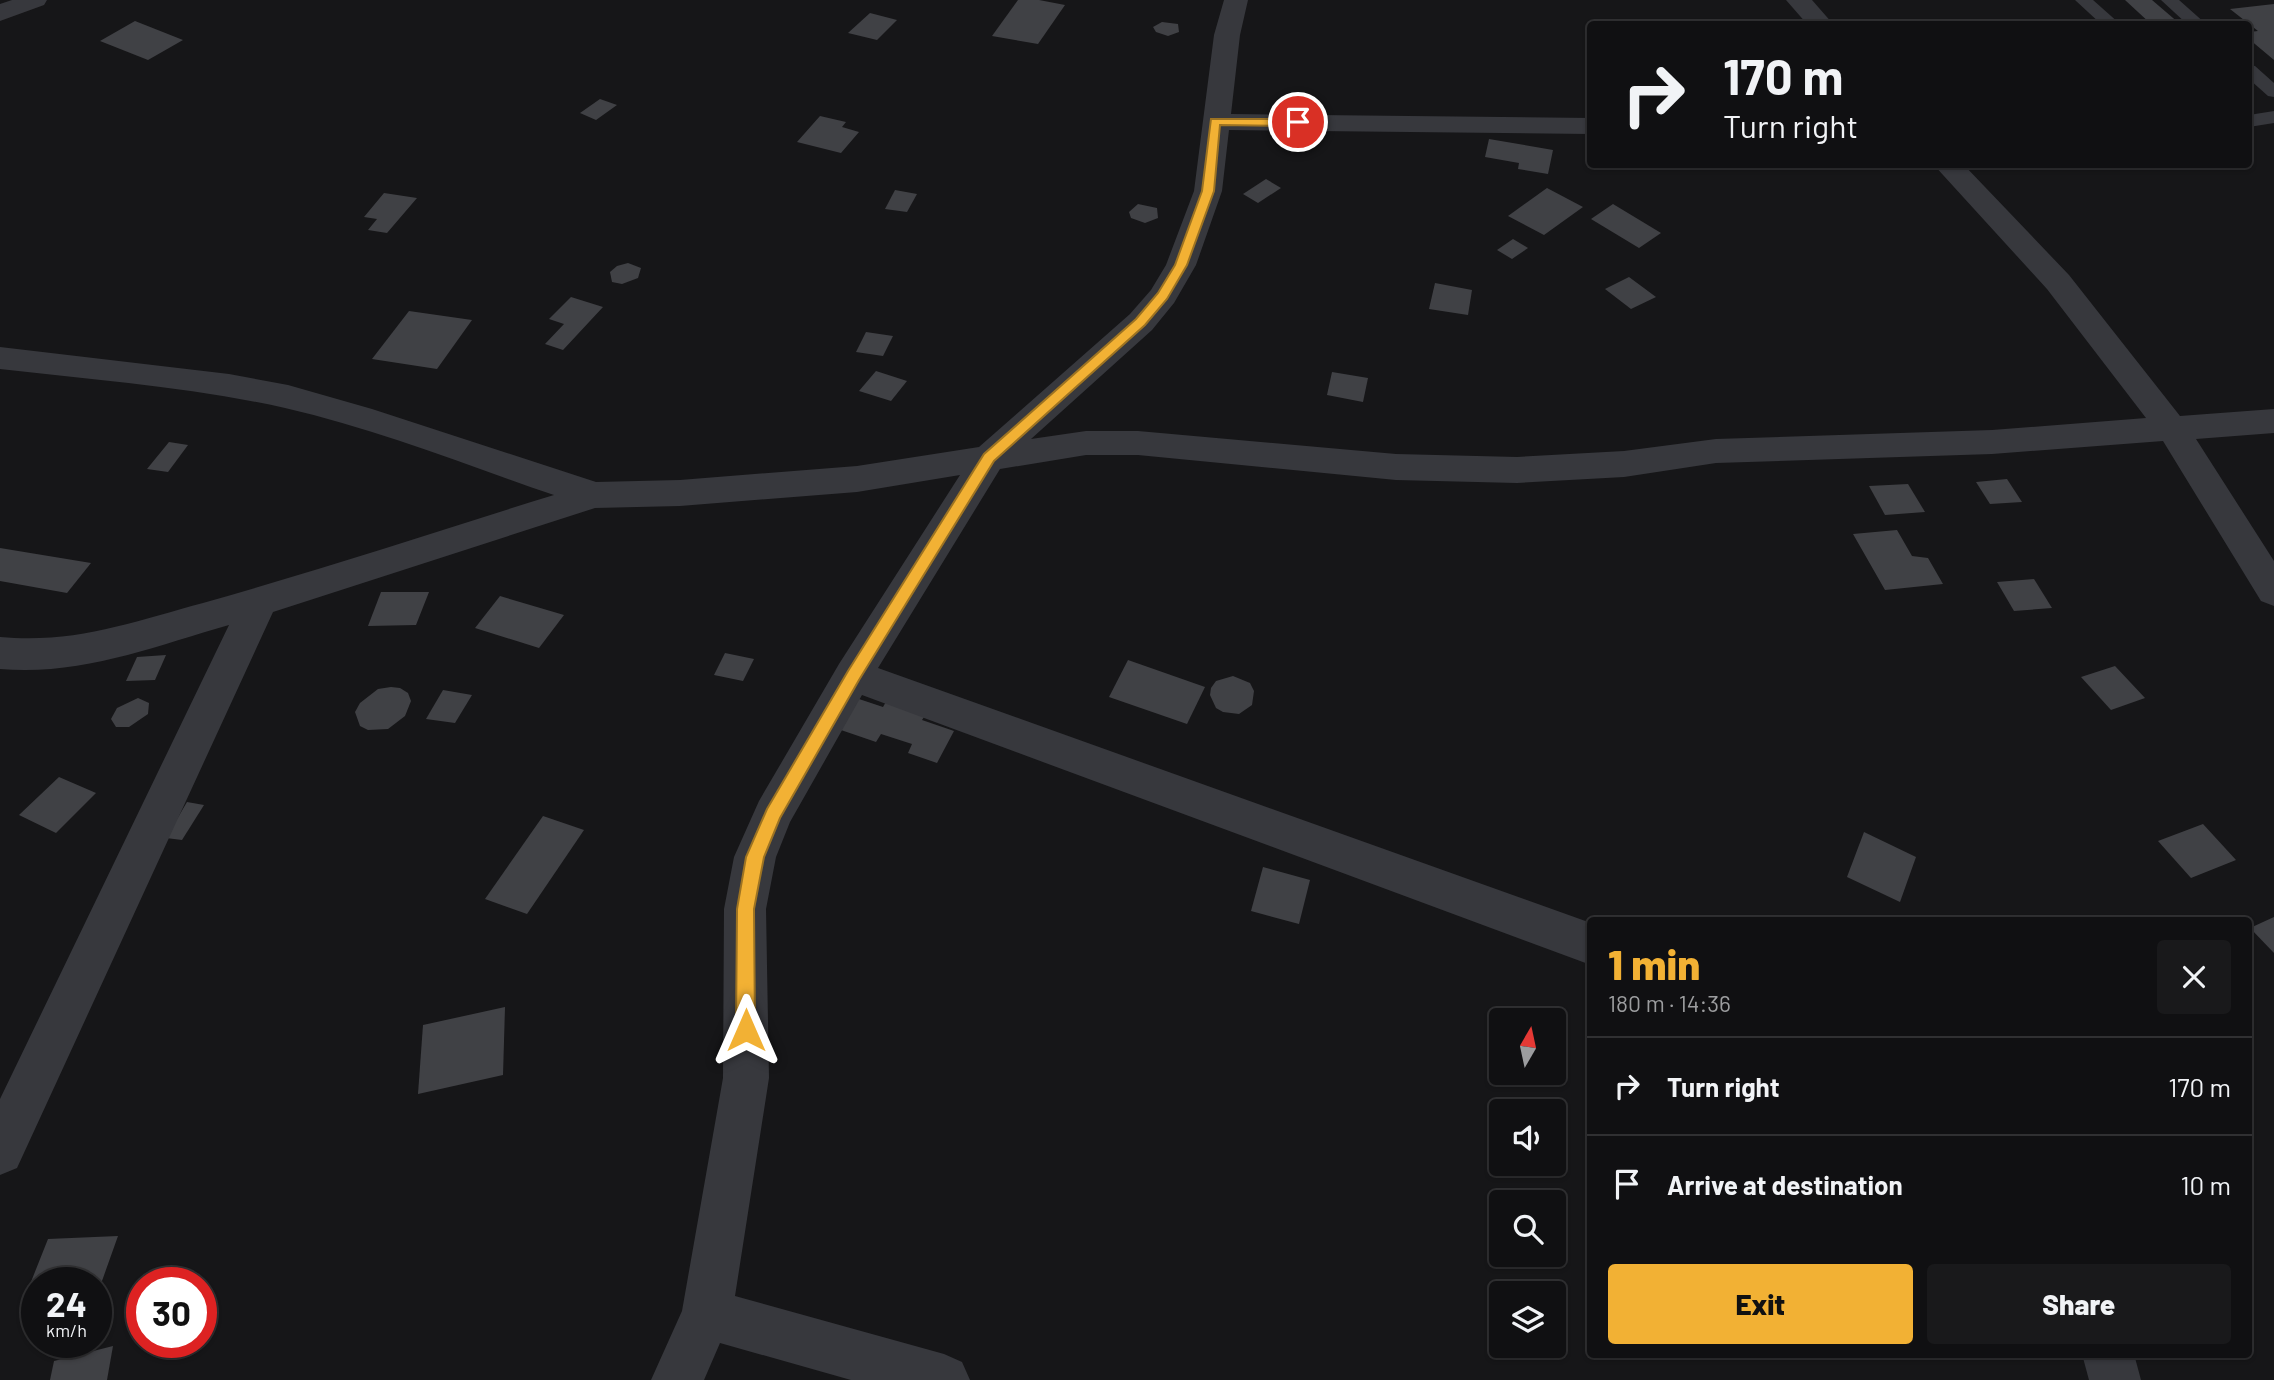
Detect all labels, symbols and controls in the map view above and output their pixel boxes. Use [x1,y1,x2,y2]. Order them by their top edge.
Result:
text: 170 m [1723,46,1843,105]
icon: right [1608,49,1699,140]
pin [1268,92,1328,152]
icon: arrive [1279,103,1317,141]
text: Turn right [1723,106,1858,144]
text: 1 min [1608,938,1700,988]
button: close [2157,940,2231,1014]
text: 180 m · 14:36 [1608,989,1731,1017]
position arrow [709,993,783,1067]
north arrow [1489,1008,1566,1085]
map controls [1489,1008,1566,1358]
icon: right [1608,1067,1646,1105]
text: Turn right [1667,1071,1780,1102]
text: 170 m [2168,1071,2231,1102]
button: sound [1489,1099,1566,1176]
icon: arrive [1608,1165,1646,1203]
text: Arrive at destination [1667,1169,1903,1200]
text: 10 m [2181,1169,2231,1200]
button: search [1489,1190,1566,1267]
button: Exit [1608,1264,1913,1344]
button: Share [1927,1264,2231,1344]
speed limit sign: 30 [126,1267,217,1358]
button: layers [1489,1281,1566,1358]
text: 24 [46,1282,87,1324]
text: km/h [46,1319,87,1341]

